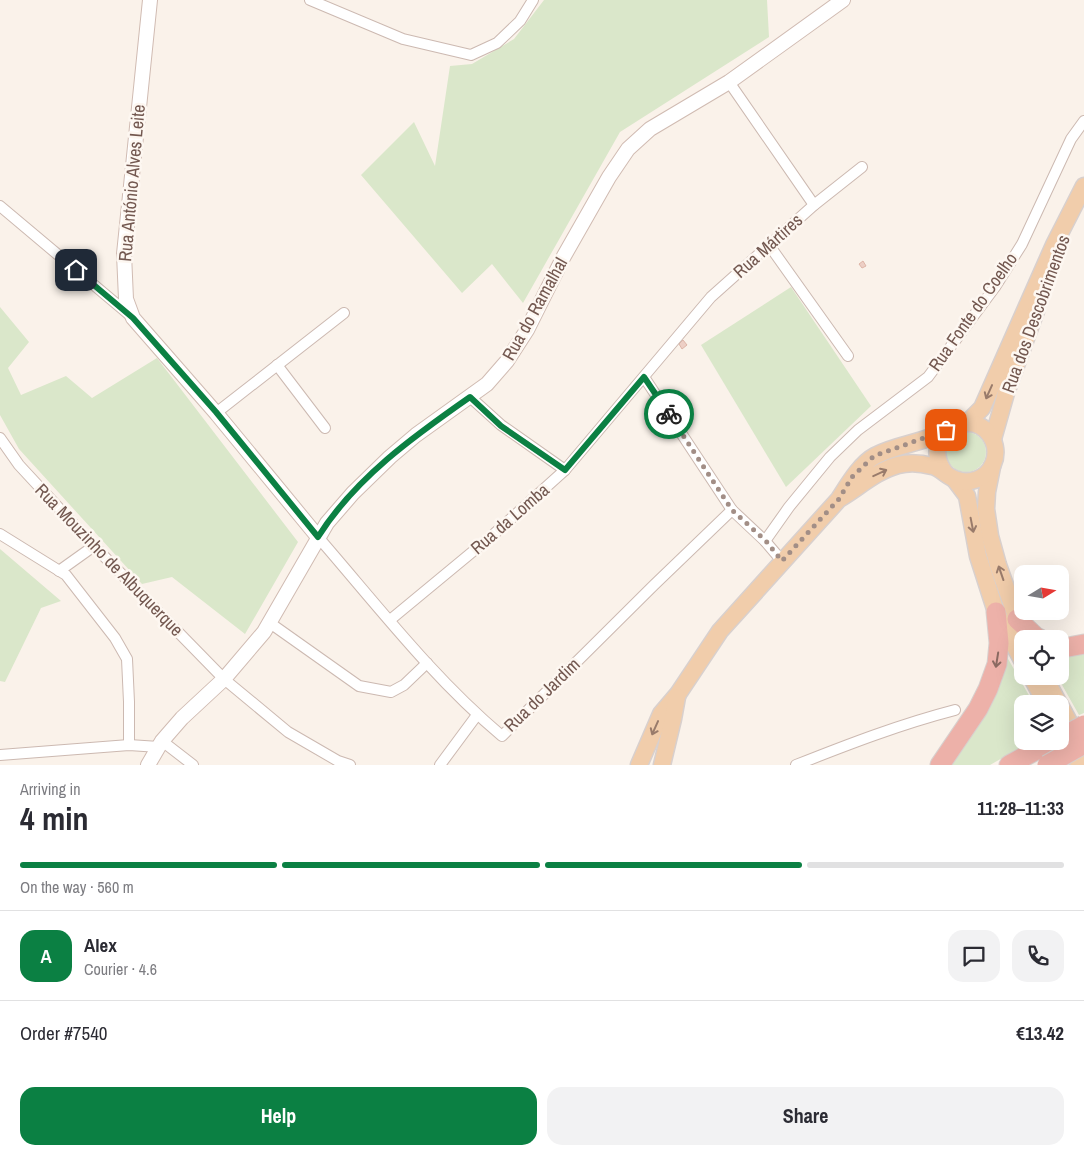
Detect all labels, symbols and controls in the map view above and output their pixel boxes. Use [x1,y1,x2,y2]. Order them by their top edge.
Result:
street label: Rua António Alves Leite [112,103,151,263]
street label: Rua Mártires [728,208,808,283]
street label: Rua dos Descobrimentos [995,231,1076,396]
street label: Rua Fonte do Coelho [922,247,1023,376]
pin [55,249,97,291]
street label: Rua do Ramalhal [496,253,573,365]
icon: home [62,256,90,284]
one-way arrow [984,384,993,399]
courier [644,389,694,439]
icon: bike [655,400,683,428]
pin [925,409,967,451]
icon: bag [932,416,960,444]
one-way arrow [872,468,887,477]
street label: Rua da Lomba [465,477,554,560]
street label: Rua Mouzinho de Albuquerque [30,478,189,642]
one-way arrow [968,516,977,532]
north arrow [1014,565,1069,620]
map controls [1014,565,1069,750]
one-way arrow [996,566,1005,581]
button: locate [1014,630,1069,685]
street label: Rua do Jardim [498,652,585,737]
one-way arrow [992,652,1002,668]
button: layers [1014,695,1069,750]
one-way arrow [650,720,660,735]
text: Arriving in [20,778,81,800]
text: 11:28–11:33 [977,795,1064,821]
text: 4 min [20,797,89,840]
text: On the way · 560 m [20,876,134,898]
button: chat [948,930,1000,982]
button: phone [1012,930,1064,982]
text: Alex [84,932,117,958]
text: A [40,943,52,969]
text: Courier · 4.6 [84,958,157,980]
text: Order #7540 [20,1020,107,1046]
text: €13.42 [1016,1020,1064,1046]
button: Help [20,1087,537,1145]
button: Share [547,1087,1064,1145]

